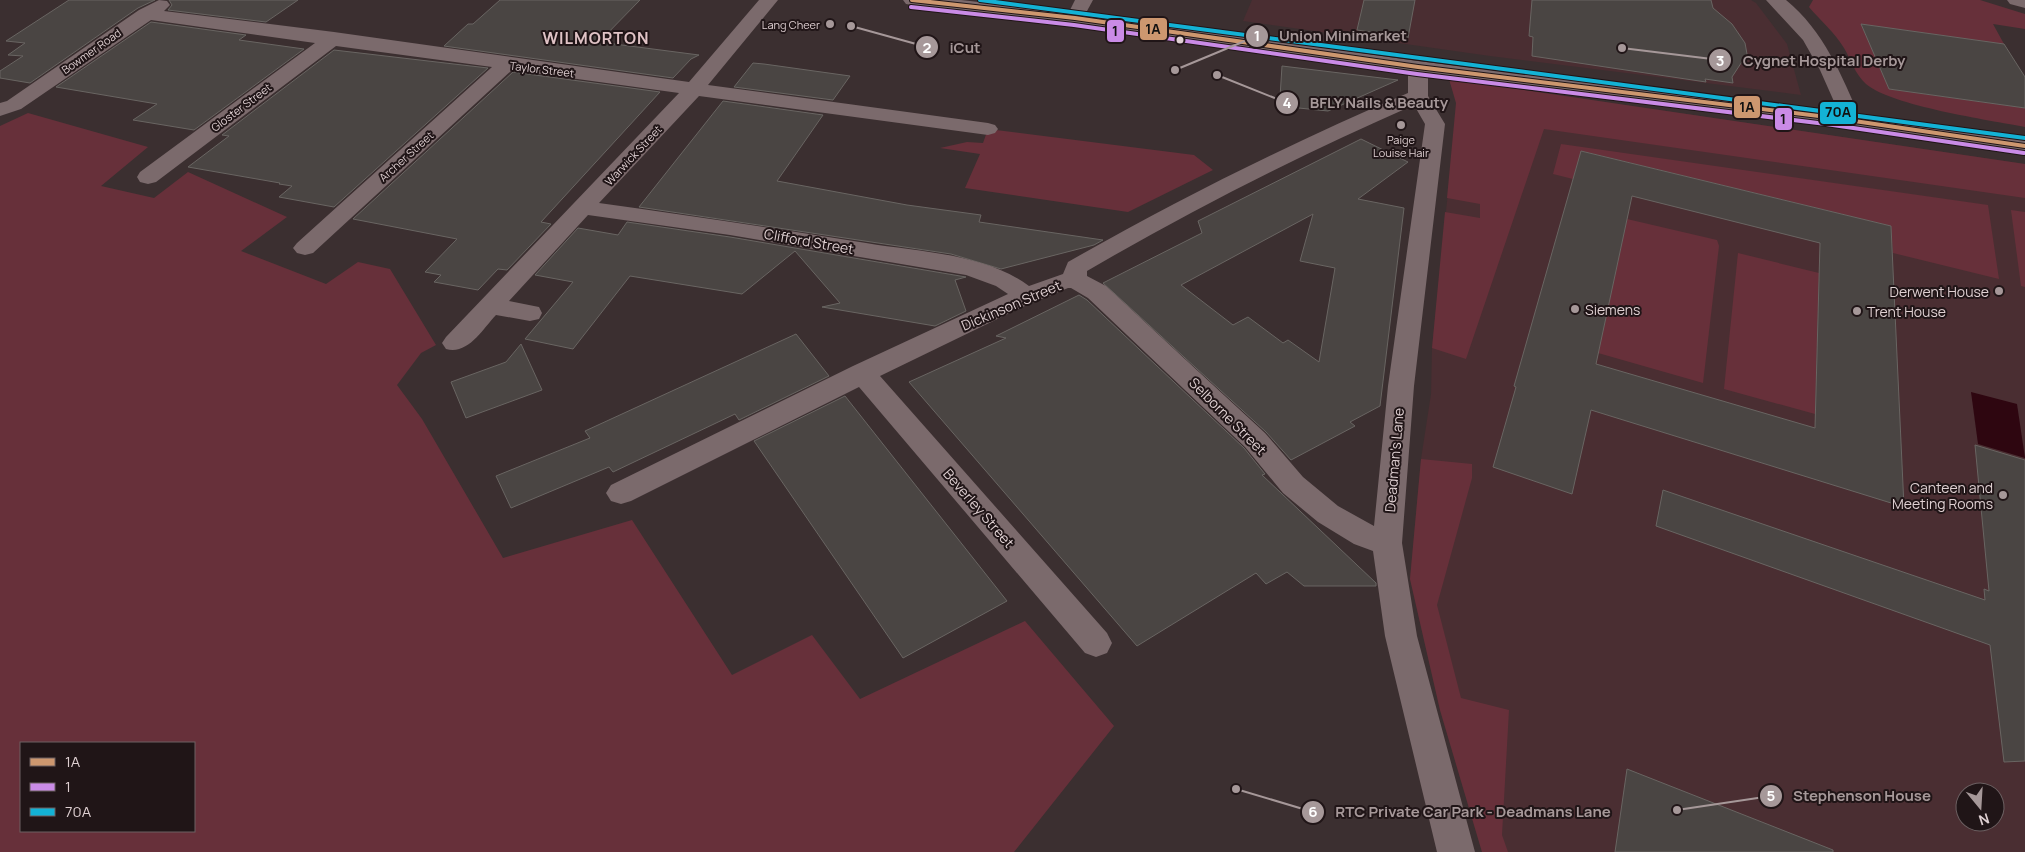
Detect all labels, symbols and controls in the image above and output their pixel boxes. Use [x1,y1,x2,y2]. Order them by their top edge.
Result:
place label: Lang Cheer [762,17,820,32]
line badge: 1A [1139,17,1168,41]
marker: Lang Cheer [824,18,836,30]
line badge: 1 [1106,19,1125,43]
text: 1A [1145,19,1161,38]
text: 1 [1112,21,1118,40]
callout: Union Minimarket [1244,21,1417,51]
street label: Bowmer Road [58,25,124,77]
text: 1 [1254,25,1260,46]
text: Union Minimarket [1279,25,1407,46]
district label: WILMORTON [542,27,650,49]
callout: iCut [914,32,990,62]
unlabelled marker [1175,35,1185,45]
text: 2 [923,37,932,58]
text: iCut [949,37,981,58]
callout: Cygnet Hospital Derby [1707,45,1915,75]
text: 3 [1716,50,1724,71]
text: Cygnet Hospital Derby [1743,50,1906,71]
street label: Taylor Street [509,58,575,80]
street label: Gloster Street [208,79,274,135]
callout: BFLY Nails & Beauty [1275,88,1459,118]
text: 4 [1282,92,1292,113]
text: BFLY Nails & Beauty [1310,92,1449,113]
line badge: 1A [1733,95,1761,119]
text: 1A [1739,97,1755,116]
line badge: 70A [1819,101,1857,125]
text: 70A [1825,102,1852,121]
line badge: 1 [1774,107,1793,131]
text: 1 [1780,109,1786,128]
marker: Paige Louise Hair [1395,119,1407,131]
street label: Warwick Street [601,122,665,188]
street label: Archer Street [376,128,436,184]
place label: Paige Louise Hair [1373,132,1429,160]
street label: Clifford Street [763,224,856,258]
street label: Dickinson Street [958,275,1064,335]
place label: Derwent House [1889,282,1989,301]
marker: Derwent House [1993,285,2005,297]
place label: Siemens [1585,300,1640,319]
place label: Trent House [1867,302,1946,321]
marker: Siemens [1569,303,1581,315]
marker: Trent House [1851,305,1863,317]
street label: Selborne Street [1185,373,1271,459]
street label: Deadman's Lane [1380,407,1408,513]
street label: Beverley Street [939,464,1019,552]
place label: Canteen and Meeting Rooms [1892,478,1993,513]
marker: Canteen and Meeting Rooms [1997,489,2009,501]
legend [20,742,195,832]
text: 1A [65,751,81,772]
text: 1 [65,776,71,797]
callout: Stephenson House [1758,781,1941,811]
north arrow [1955,782,2005,832]
text: 5 [1767,785,1776,806]
text: Stephenson House [1793,785,1931,806]
callout: RTC Private Car Park - Deadmans Lane [1300,797,1620,827]
text: 70A [65,801,92,822]
text: 6 [1308,801,1318,822]
text: RTC Private Car Park - Deadmans Lane [1335,801,1611,822]
text: N [1976,809,1992,830]

